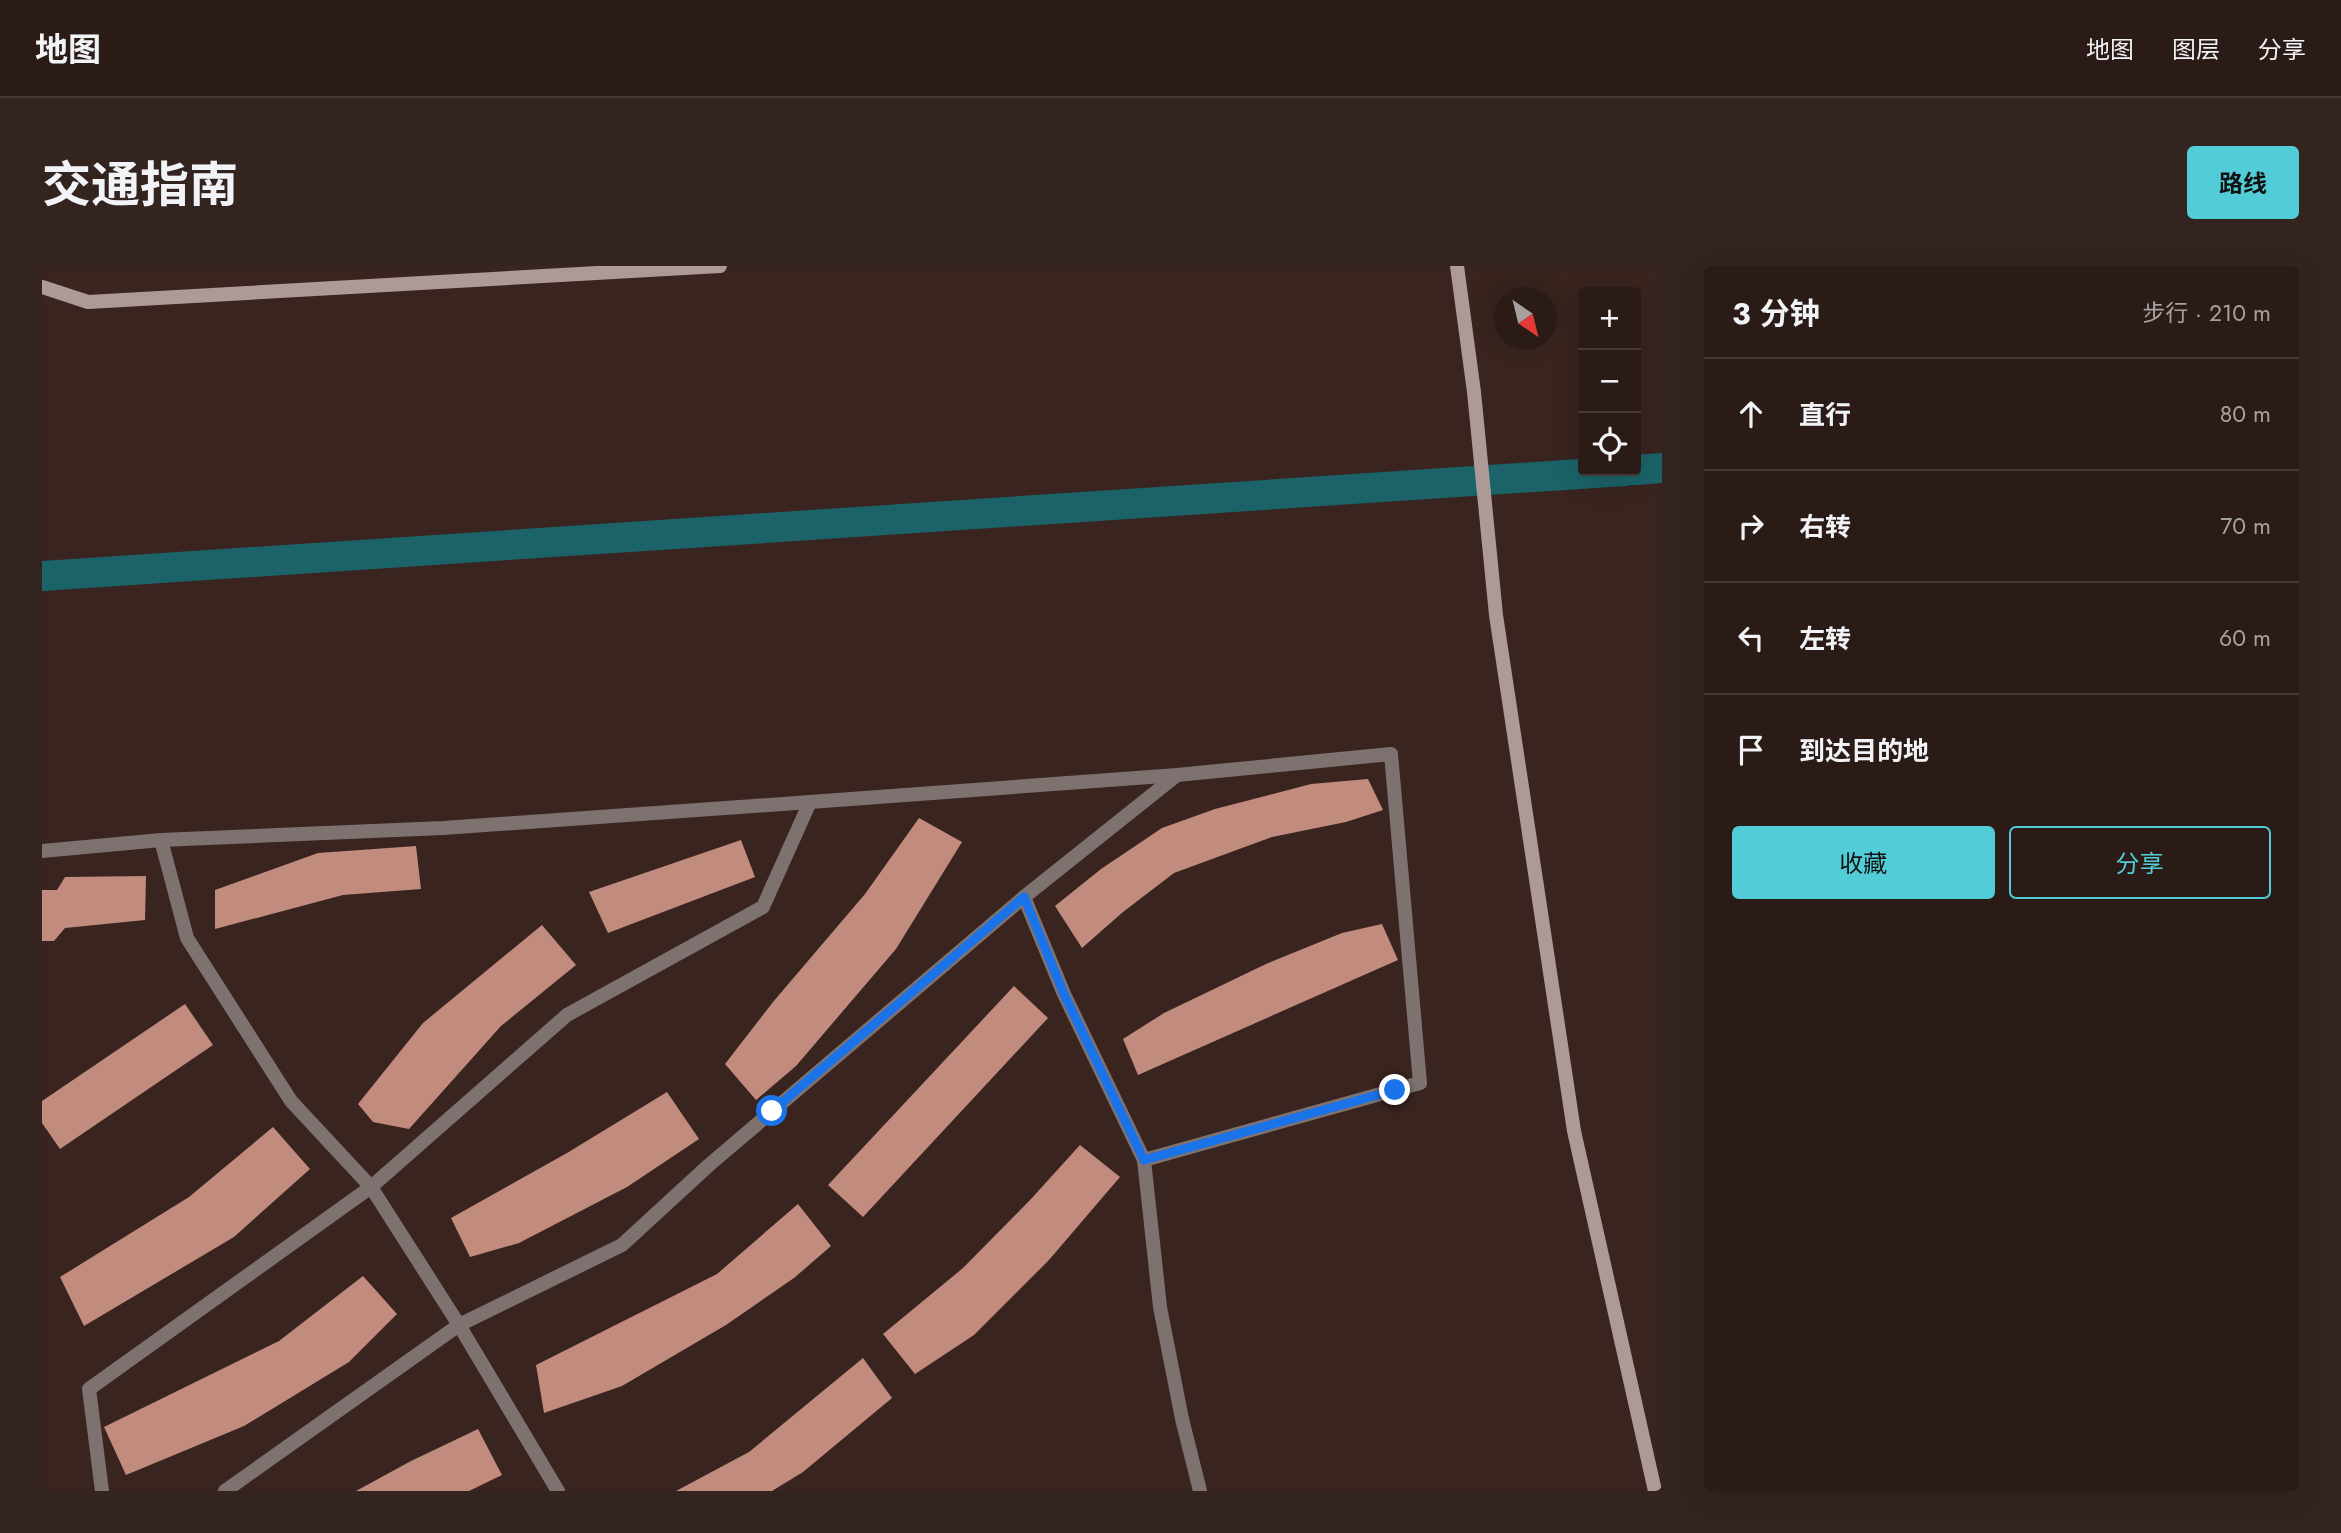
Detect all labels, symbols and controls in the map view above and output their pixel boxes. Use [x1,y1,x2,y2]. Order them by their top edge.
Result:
text: 地图 [35,26,101,73]
text: 地图 [2086,32,2134,67]
text: 图层 [2172,32,2220,67]
text: 分享 [2258,32,2306,67]
button: 路线 [2187,146,2299,219]
text: 交通指南 [42,150,238,220]
north arrow [1494,287,1557,350]
map controls [1578,287,1641,476]
button: + [1578,287,1641,350]
text: 3 分钟 [1732,292,1820,335]
text: 步行 · 210 m [2142,296,2271,330]
button: − [1578,350,1641,413]
icon: ahead [1732,395,1770,433]
text: 直行 [1799,396,1851,434]
text: 80 m [2220,397,2271,431]
button: locate [1578,413,1641,476]
icon: right [1732,507,1770,545]
text: 右转 [1799,508,1851,546]
text: 70 m [2220,509,2271,543]
icon: left [1732,619,1770,657]
text: 左转 [1799,620,1851,658]
text: 60 m [2219,621,2271,655]
icon: arrive [1732,731,1770,769]
text: 到达目的地 [1799,732,1929,770]
button: 收藏 [1732,826,1995,899]
button: 分享 [2009,826,2271,899]
route end [1379,1074,1410,1105]
route start [756,1095,787,1126]

